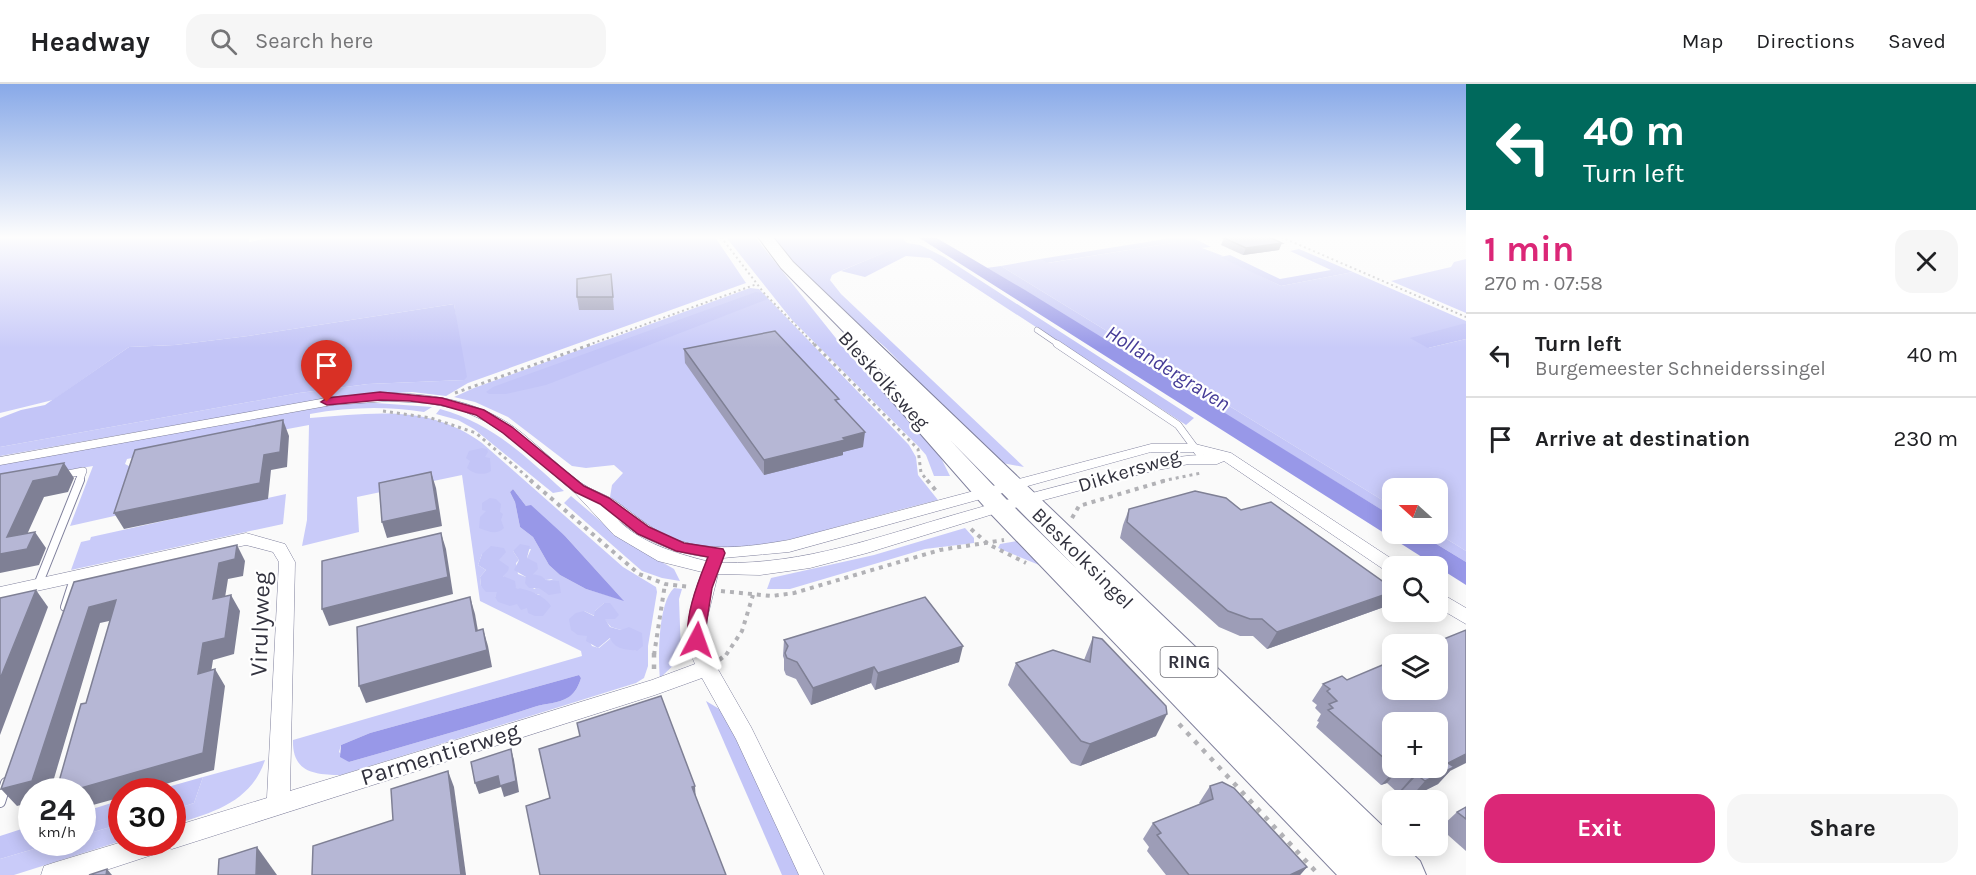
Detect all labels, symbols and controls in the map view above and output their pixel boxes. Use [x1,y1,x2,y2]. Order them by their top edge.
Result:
search box [186,14,606,68]
text: Headway [30,25,150,58]
icon: search [207,25,240,58]
text: Search here [255,28,373,54]
text: Map [1682,29,1723,53]
text: Directions [1756,29,1855,53]
text: Saved [1888,29,1946,53]
text: 40 m [1583,106,1685,156]
icon: left [1484,108,1562,186]
text: Turn left [1583,157,1684,189]
text: 1 min [1484,228,1574,270]
button: close [1895,230,1958,293]
text: 270 m · 07:58 [1484,272,1603,295]
water label: Hollandergraven [1101,320,1235,416]
street label: Bleskolksweg [833,326,934,434]
text: Turn left [1535,331,1622,357]
icon: left [1484,339,1517,372]
pin [301,340,352,402]
text: 40 m [1907,342,1958,368]
icon: arrive [310,349,343,382]
text: Burgemeester Schneiderssingel [1535,357,1826,380]
icon: arrive [1484,423,1517,456]
text: Arrive at destination [1535,426,1750,452]
text: 230 m [1893,426,1958,452]
street label: Dikkersweg [1075,444,1183,497]
north arrow [1382,478,1448,544]
map controls [1382,478,1448,856]
street label: Bleskolksingel [1027,503,1138,614]
button: search [1382,556,1448,622]
street label: Virulyweg [244,571,276,677]
position arrow [665,608,729,672]
button: layers [1382,634,1448,700]
road number: RING [1160,647,1218,677]
button: + [1382,712,1448,778]
street label: Parmentierweg [357,716,523,791]
speed limit sign: 30 [108,778,186,856]
button: − [1382,790,1448,856]
text: 24 [39,792,75,828]
button: Exit [1484,794,1715,863]
button: Share [1727,794,1958,863]
text: km/h [38,823,76,841]

